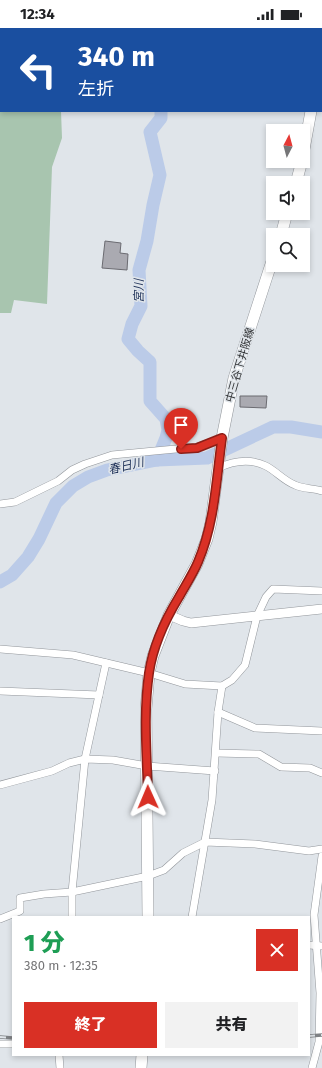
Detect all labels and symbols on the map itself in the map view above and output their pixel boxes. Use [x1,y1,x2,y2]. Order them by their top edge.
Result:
north arrow [266,124,310,168]
water label: 宮川 [132,277,146,303]
street label: 中三谷下井阪線 [223,326,257,404]
pin [164,408,198,449]
water label: 春日川 [107,455,147,477]
position arrow [127,776,169,818]

